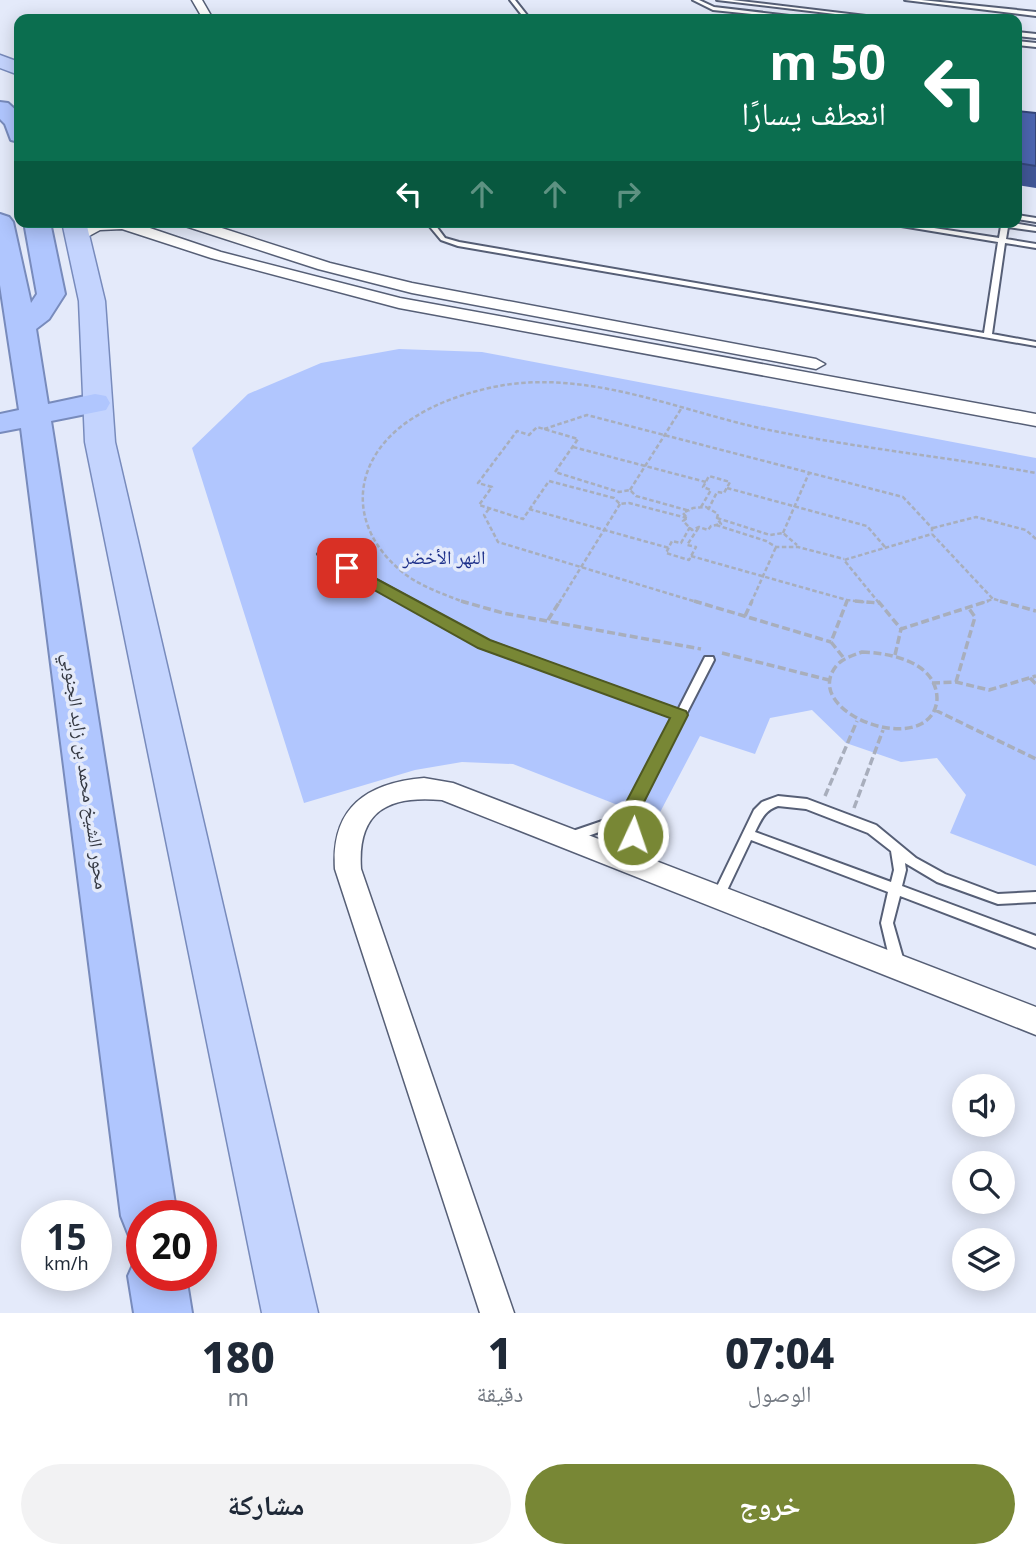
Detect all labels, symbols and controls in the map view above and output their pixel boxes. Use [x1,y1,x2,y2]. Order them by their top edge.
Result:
text: 50 m [769,28,886,94]
icon: left [910,42,1001,133]
text: انعطف يسارًا [741,91,886,134]
icon: left [390,175,428,213]
icon: ahead [463,175,501,213]
icon: ahead [536,175,574,213]
icon: right [609,175,647,213]
pin [317,538,377,598]
park label: النهر الأخضر [402,544,485,570]
icon: arrive [328,549,366,587]
street label: محور الشيخ محمد بن زايد الجنوبي [54,651,115,891]
position arrow [596,798,670,872]
map controls [952,1074,1015,1291]
button: sound [952,1074,1015,1137]
button: search [952,1151,1015,1214]
speed limit sign: 20 [126,1200,217,1291]
text: 15 [46,1213,87,1260]
button: layers [952,1228,1015,1291]
text: km/h [44,1251,89,1275]
text: 1 [488,1324,512,1381]
text: 07:04 [725,1324,834,1381]
text: 180 [202,1328,275,1385]
text: دقيقة [477,1377,523,1409]
text: الوصول [748,1377,811,1409]
text: m [228,1381,249,1413]
button: مشاركة [21,1464,511,1544]
button: خروج [525,1464,1015,1544]

